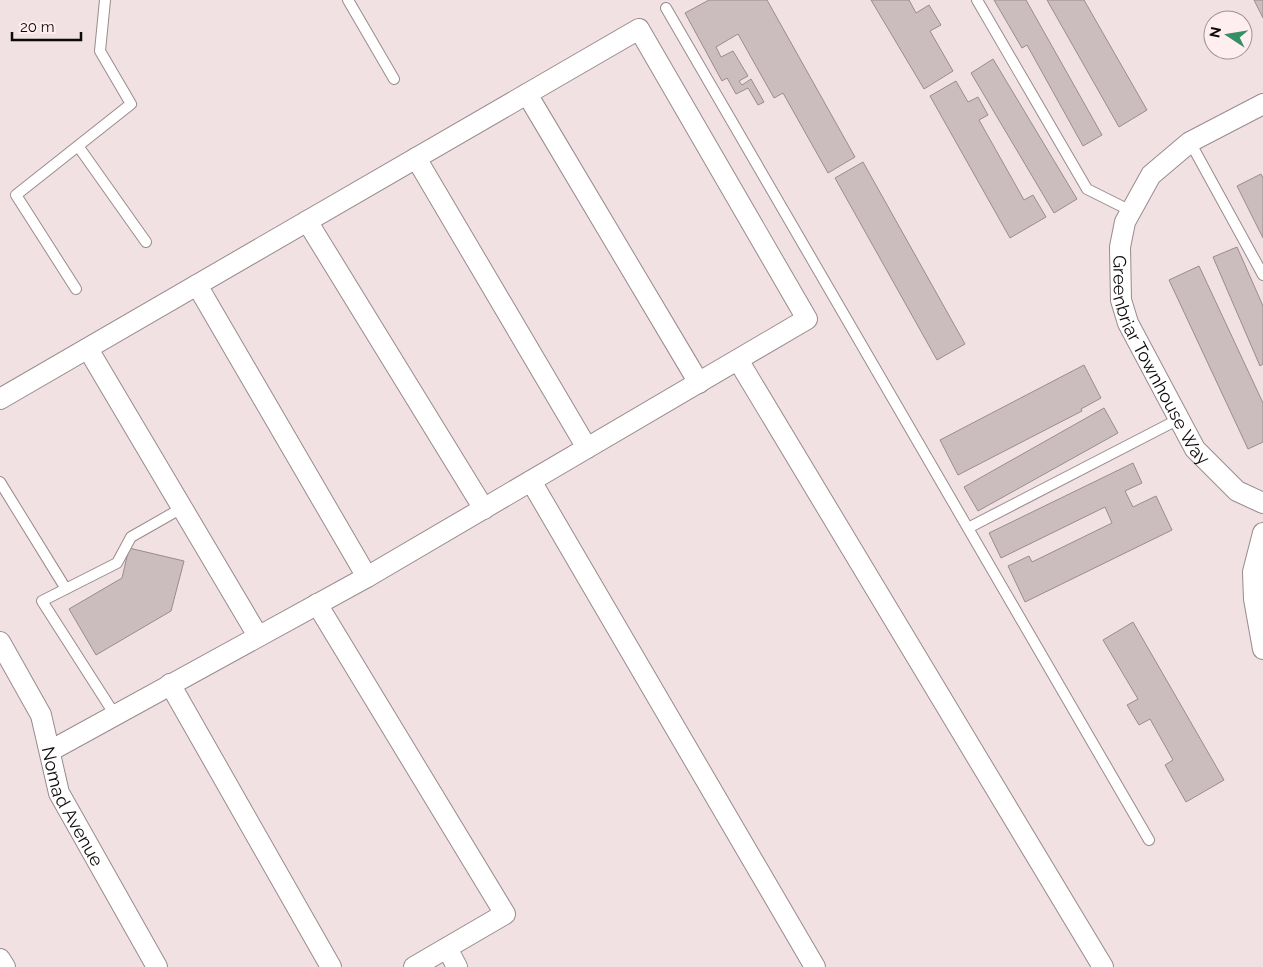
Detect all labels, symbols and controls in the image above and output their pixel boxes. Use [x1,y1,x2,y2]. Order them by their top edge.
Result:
scale bar [12,10,81,42]
north arrow [1203,10,1253,60]
text: 20 m [20,18,55,36]
text: N [1206,25,1224,39]
street label: Greenbriar Townhouse Way [1110,255,1215,469]
street label: Nomad Avenue [38,744,109,870]

